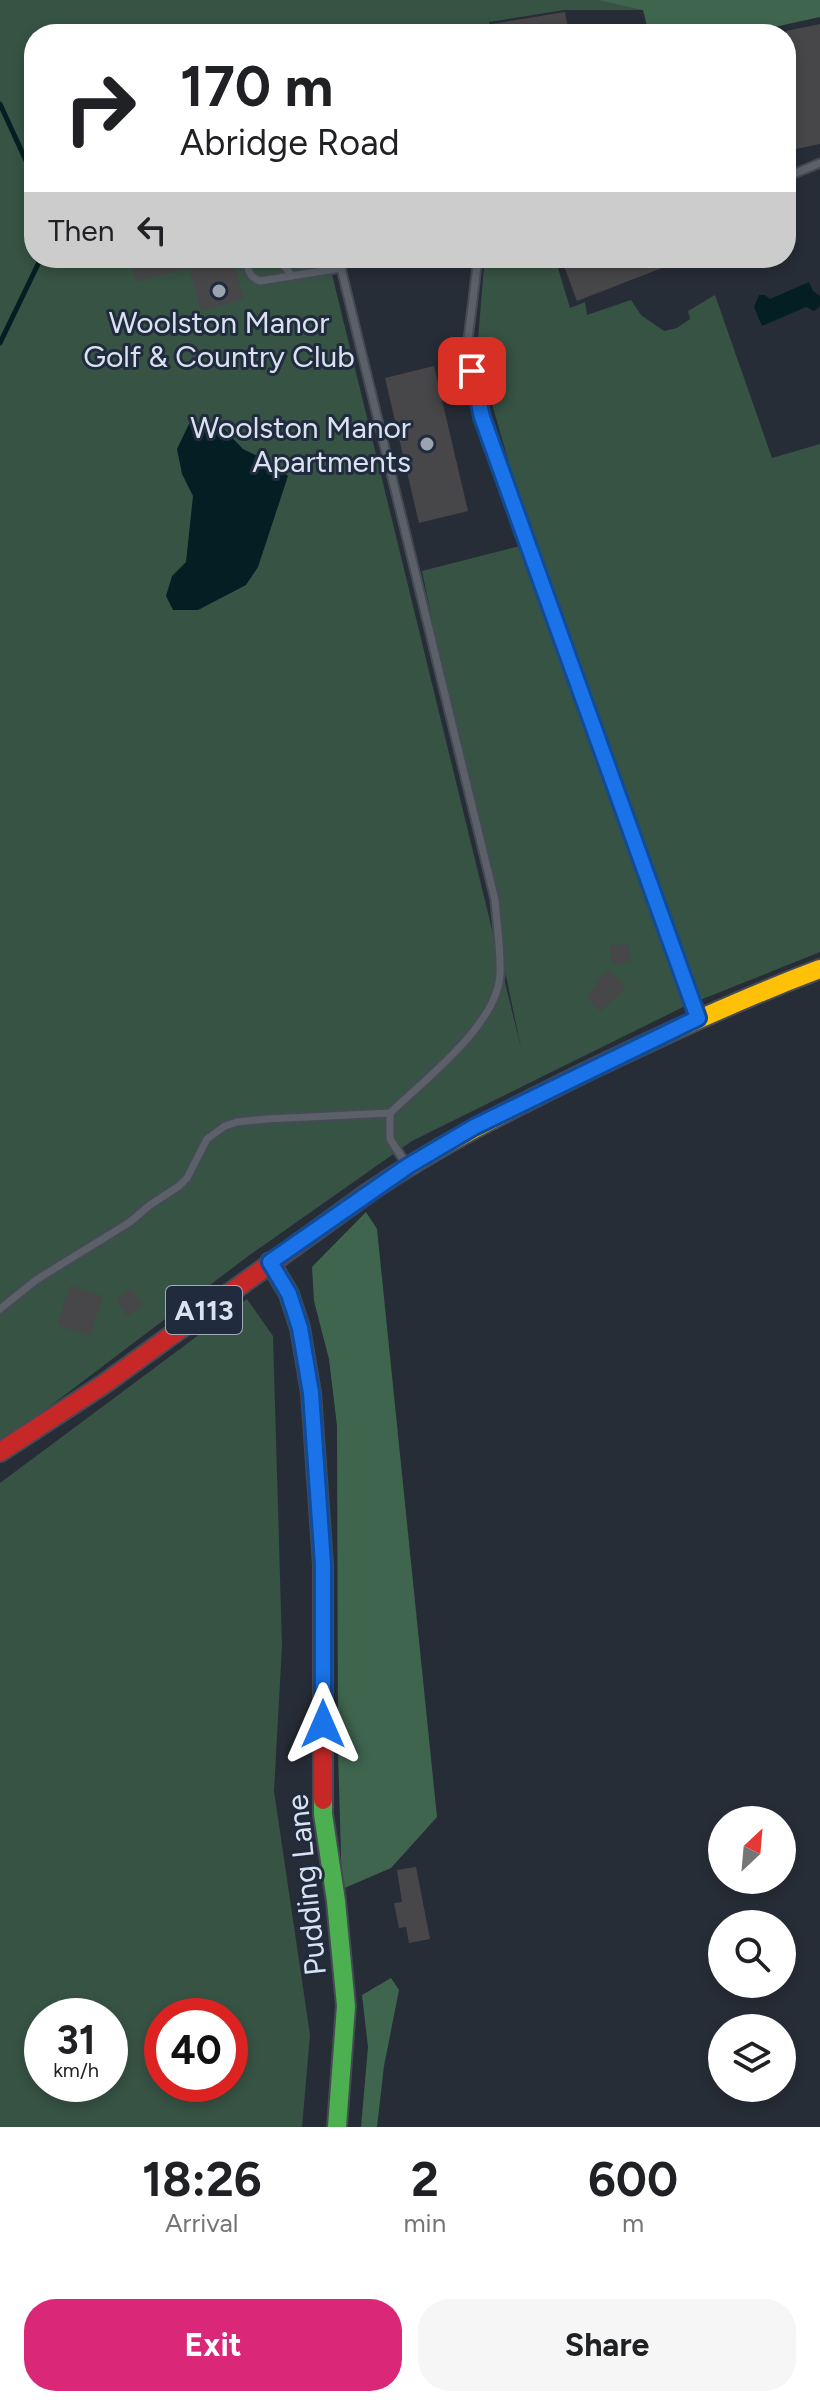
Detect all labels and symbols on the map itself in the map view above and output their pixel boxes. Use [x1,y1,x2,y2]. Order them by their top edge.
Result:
marker: Woolston Manor Golf & Country Club [210,282,228,300]
place label: Woolston Manor Golf & Country Club [83,304,355,375]
pin [438,337,506,405]
place label: Woolston Manor Apartments [190,409,411,480]
marker: Woolston Manor Apartments [418,435,436,453]
road number: A113 [166,1286,242,1334]
position arrow [281,1682,365,1766]
street label: Pudding Lane [278,1793,334,1977]
north arrow [708,1806,796,1894]
speed limit sign: 40 [144,1998,248,2102]

